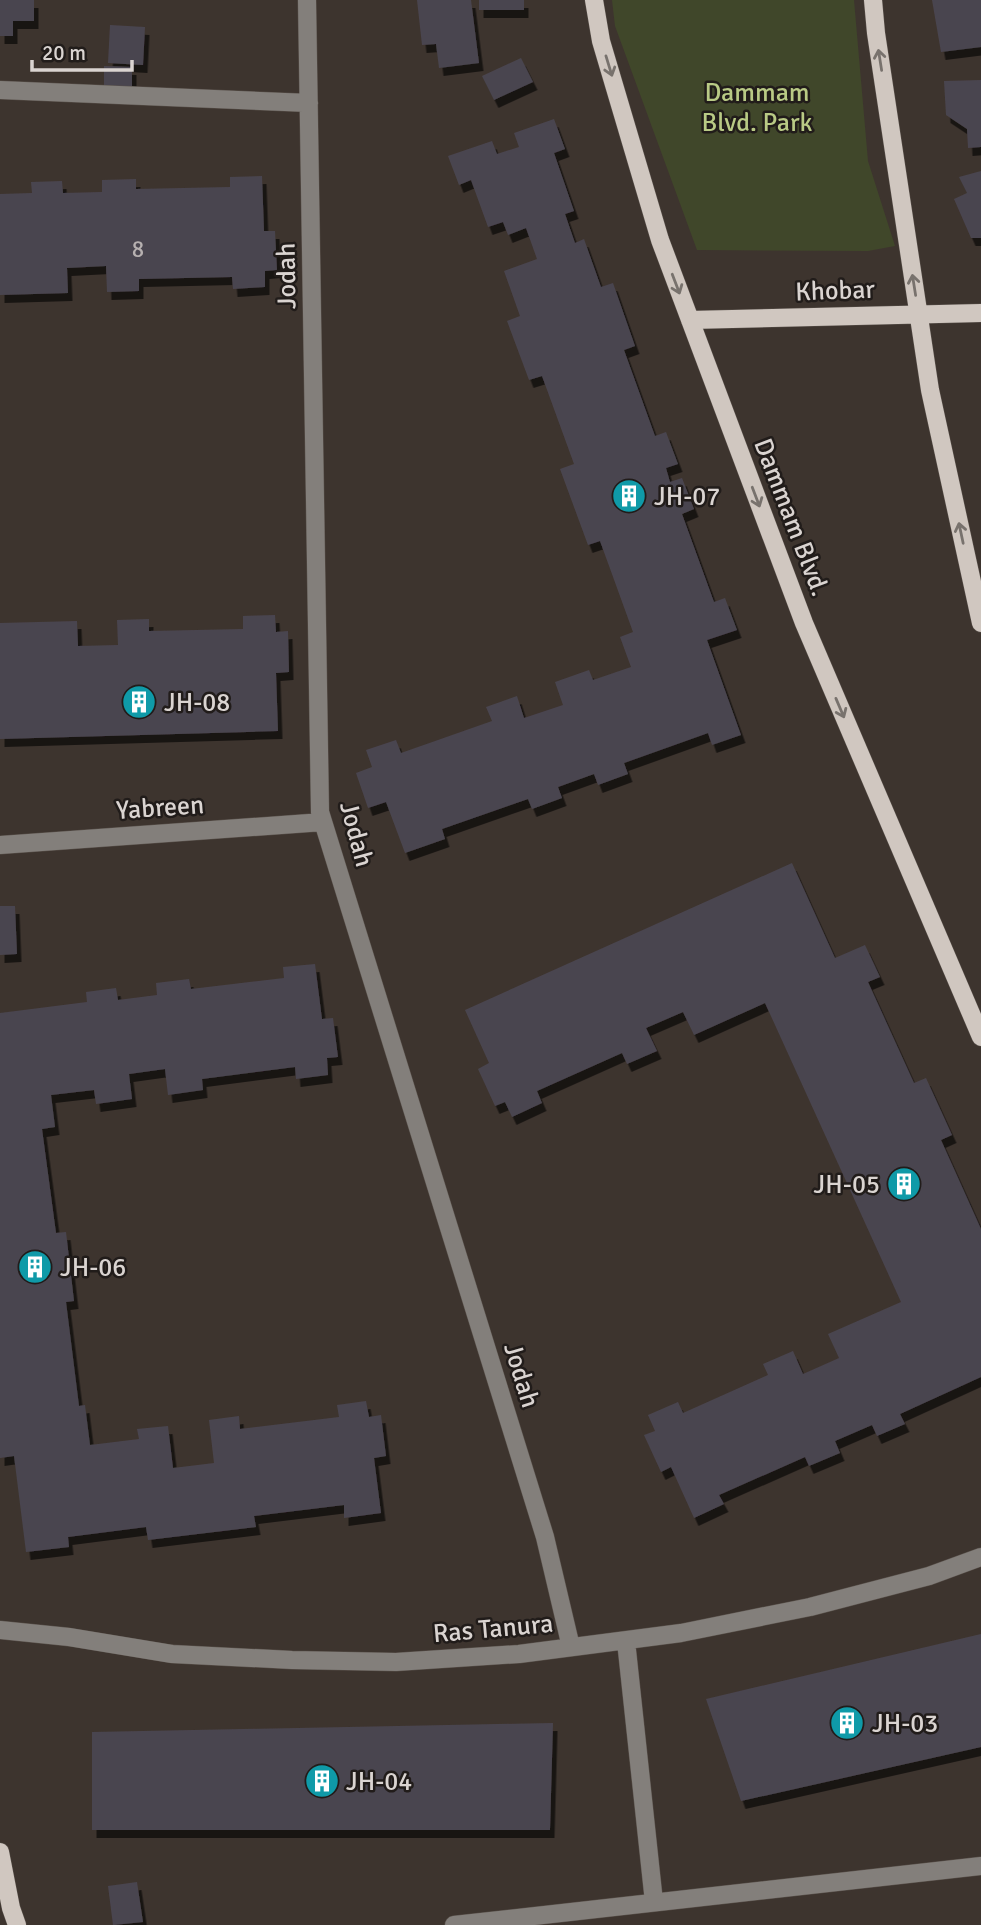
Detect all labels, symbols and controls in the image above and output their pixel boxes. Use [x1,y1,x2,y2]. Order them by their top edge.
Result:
scale bar [32,28,131,72]
text: 20 m [42,40,86,66]
one-way arrow [873,49,886,72]
one-way arrow [603,55,616,77]
park label: Dammam Blvd. Park [701,77,813,139]
house number: 8 [132,235,144,264]
street label: Jodah [270,243,304,309]
one-way arrow [671,272,684,294]
street label: Khobar [795,274,876,308]
one-way arrow [907,274,920,297]
street label: Dammam Blvd. [746,434,836,601]
building icon: JH-07 [610,477,648,515]
place label: JH-07 [654,481,720,513]
one-way arrow [751,485,764,507]
one-way arrow [954,522,968,545]
building icon: JH-08 [120,683,158,721]
place label: JH-08 [164,687,230,719]
one-way arrow [834,697,847,718]
street label: Yabreen [115,789,205,827]
street label: Jodah [332,798,380,870]
building icon: JH-05 [885,1165,923,1203]
place label: JH-05 [814,1169,880,1201]
building icon: JH-06 [16,1248,54,1286]
place label: JH-06 [60,1252,126,1284]
street label: Jodah [496,1339,546,1412]
street label: Ras Tanura [432,1608,555,1650]
building icon: JH-03 [828,1704,866,1742]
place label: JH-03 [872,1708,938,1740]
building icon: JH-04 [303,1762,341,1800]
place label: JH-04 [346,1766,412,1798]

